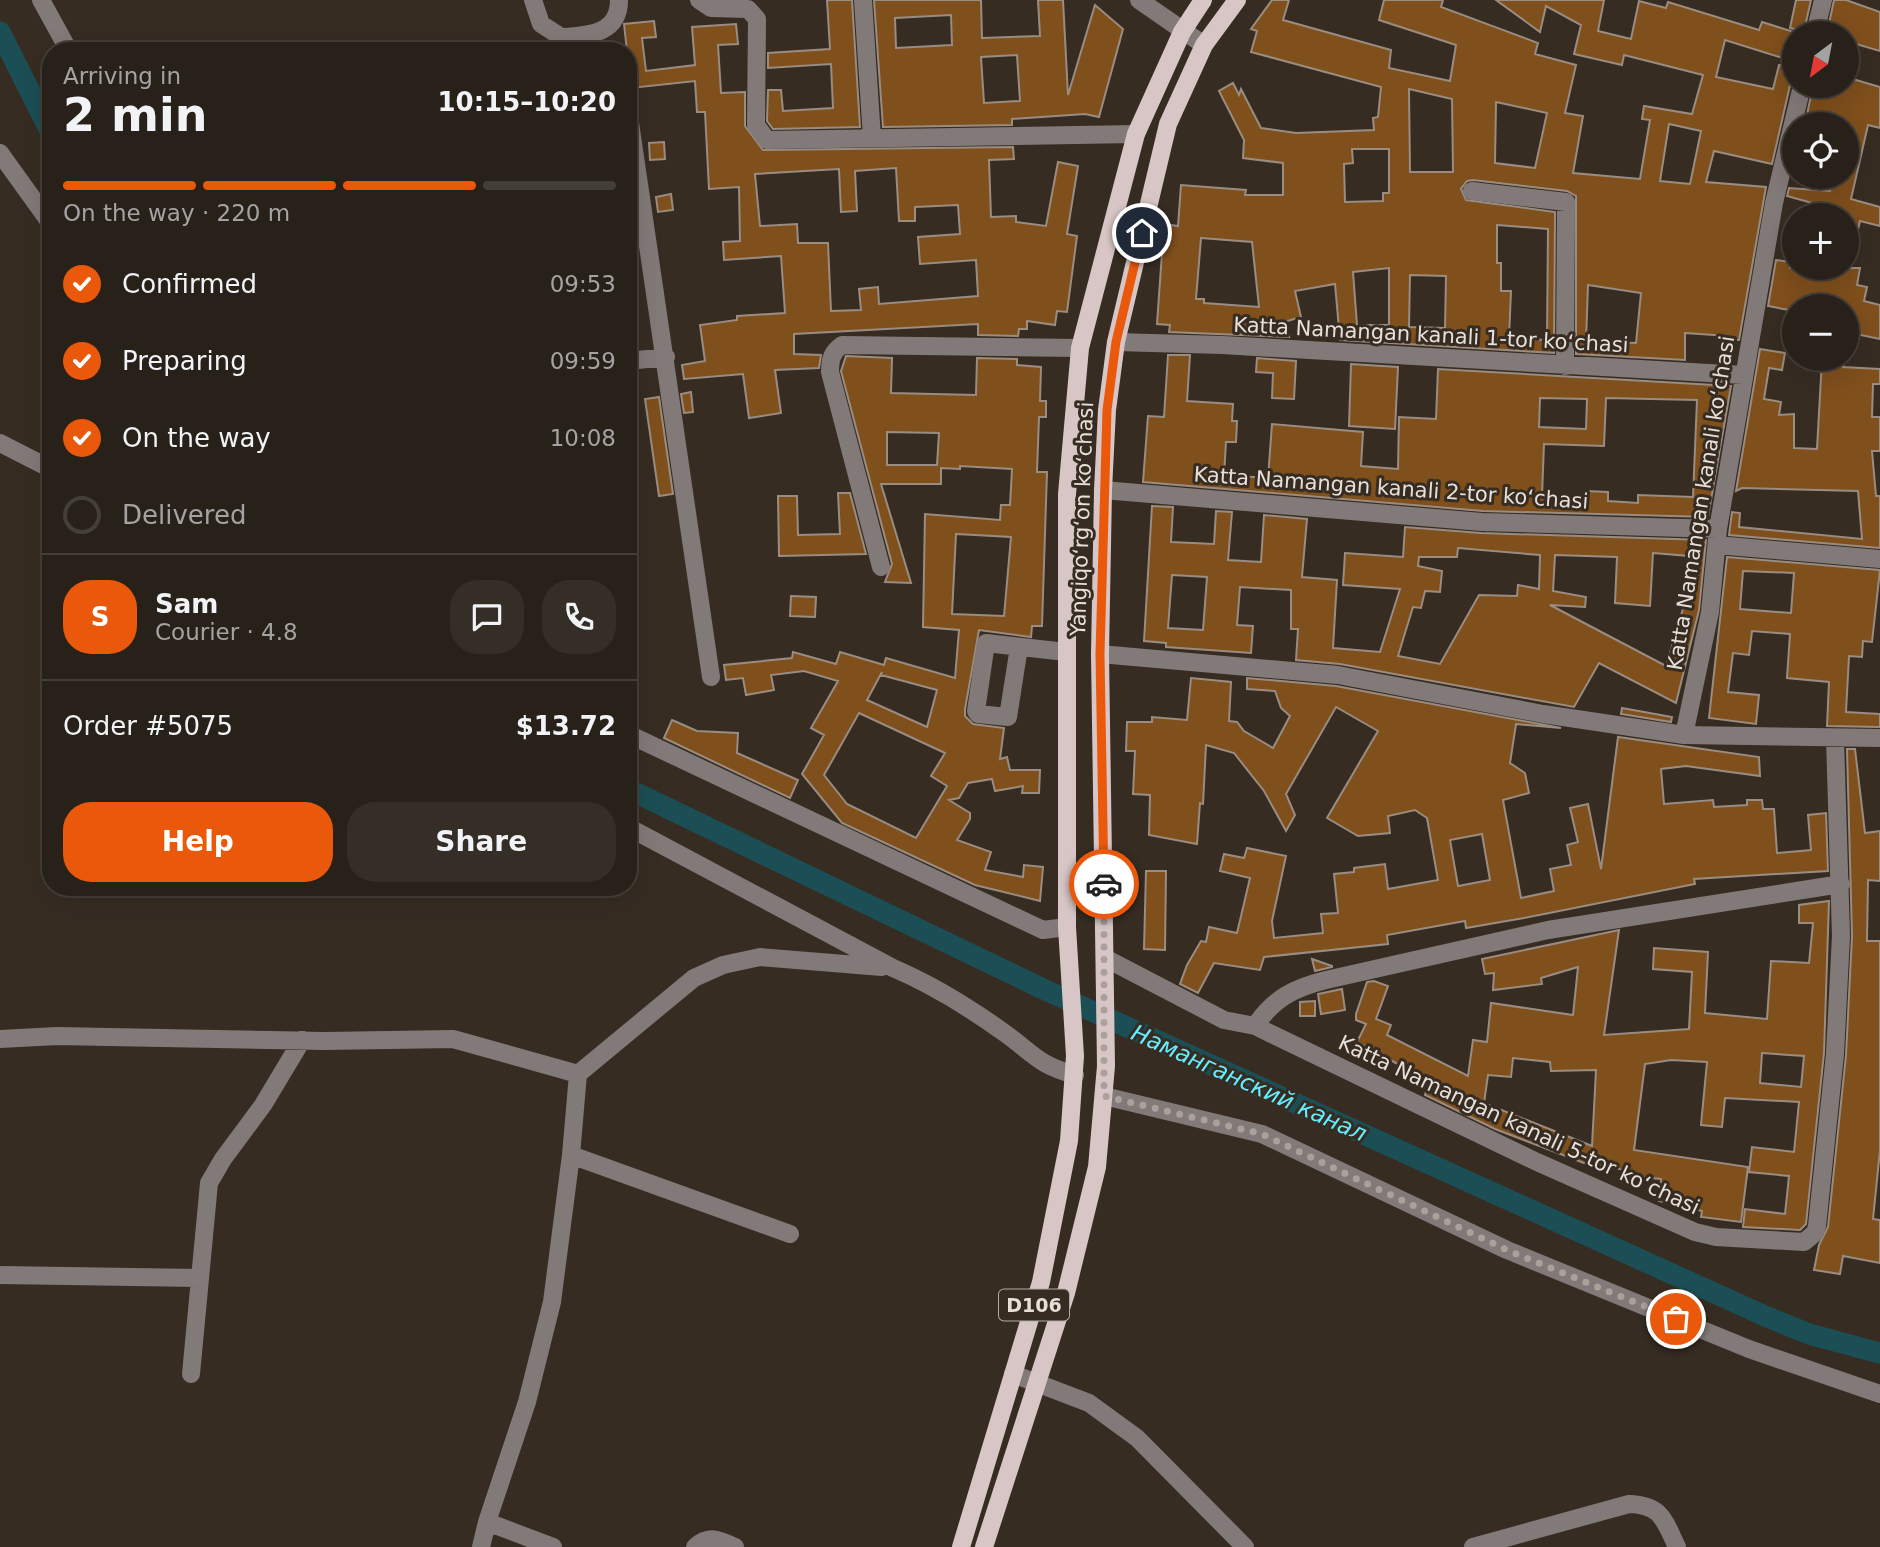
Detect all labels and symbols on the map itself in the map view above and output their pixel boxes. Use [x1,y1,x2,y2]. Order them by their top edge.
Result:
north arrow [1782,21,1858,98]
pin [1112,203,1172,263]
street label: Katta Namangan kanali 1-tor koʻchasi [1233,313,1629,357]
street label: Katta Namangan kanali koʻchasi [1663,334,1739,672]
street label: Yangiqoʻrgʻon koʻchasi [1066,401,1098,638]
street label: Katta Namangan kanali 2-tor koʻchasi [1193,462,1589,514]
courier [1069,849,1139,919]
water label: Наманганский канал [1127,1019,1371,1147]
street label: Katta Namangan kanali 5-tor koʻchasi [1335,1031,1703,1219]
road number: D106 [999,1289,1069,1320]
pin [1646,1289,1706,1349]

